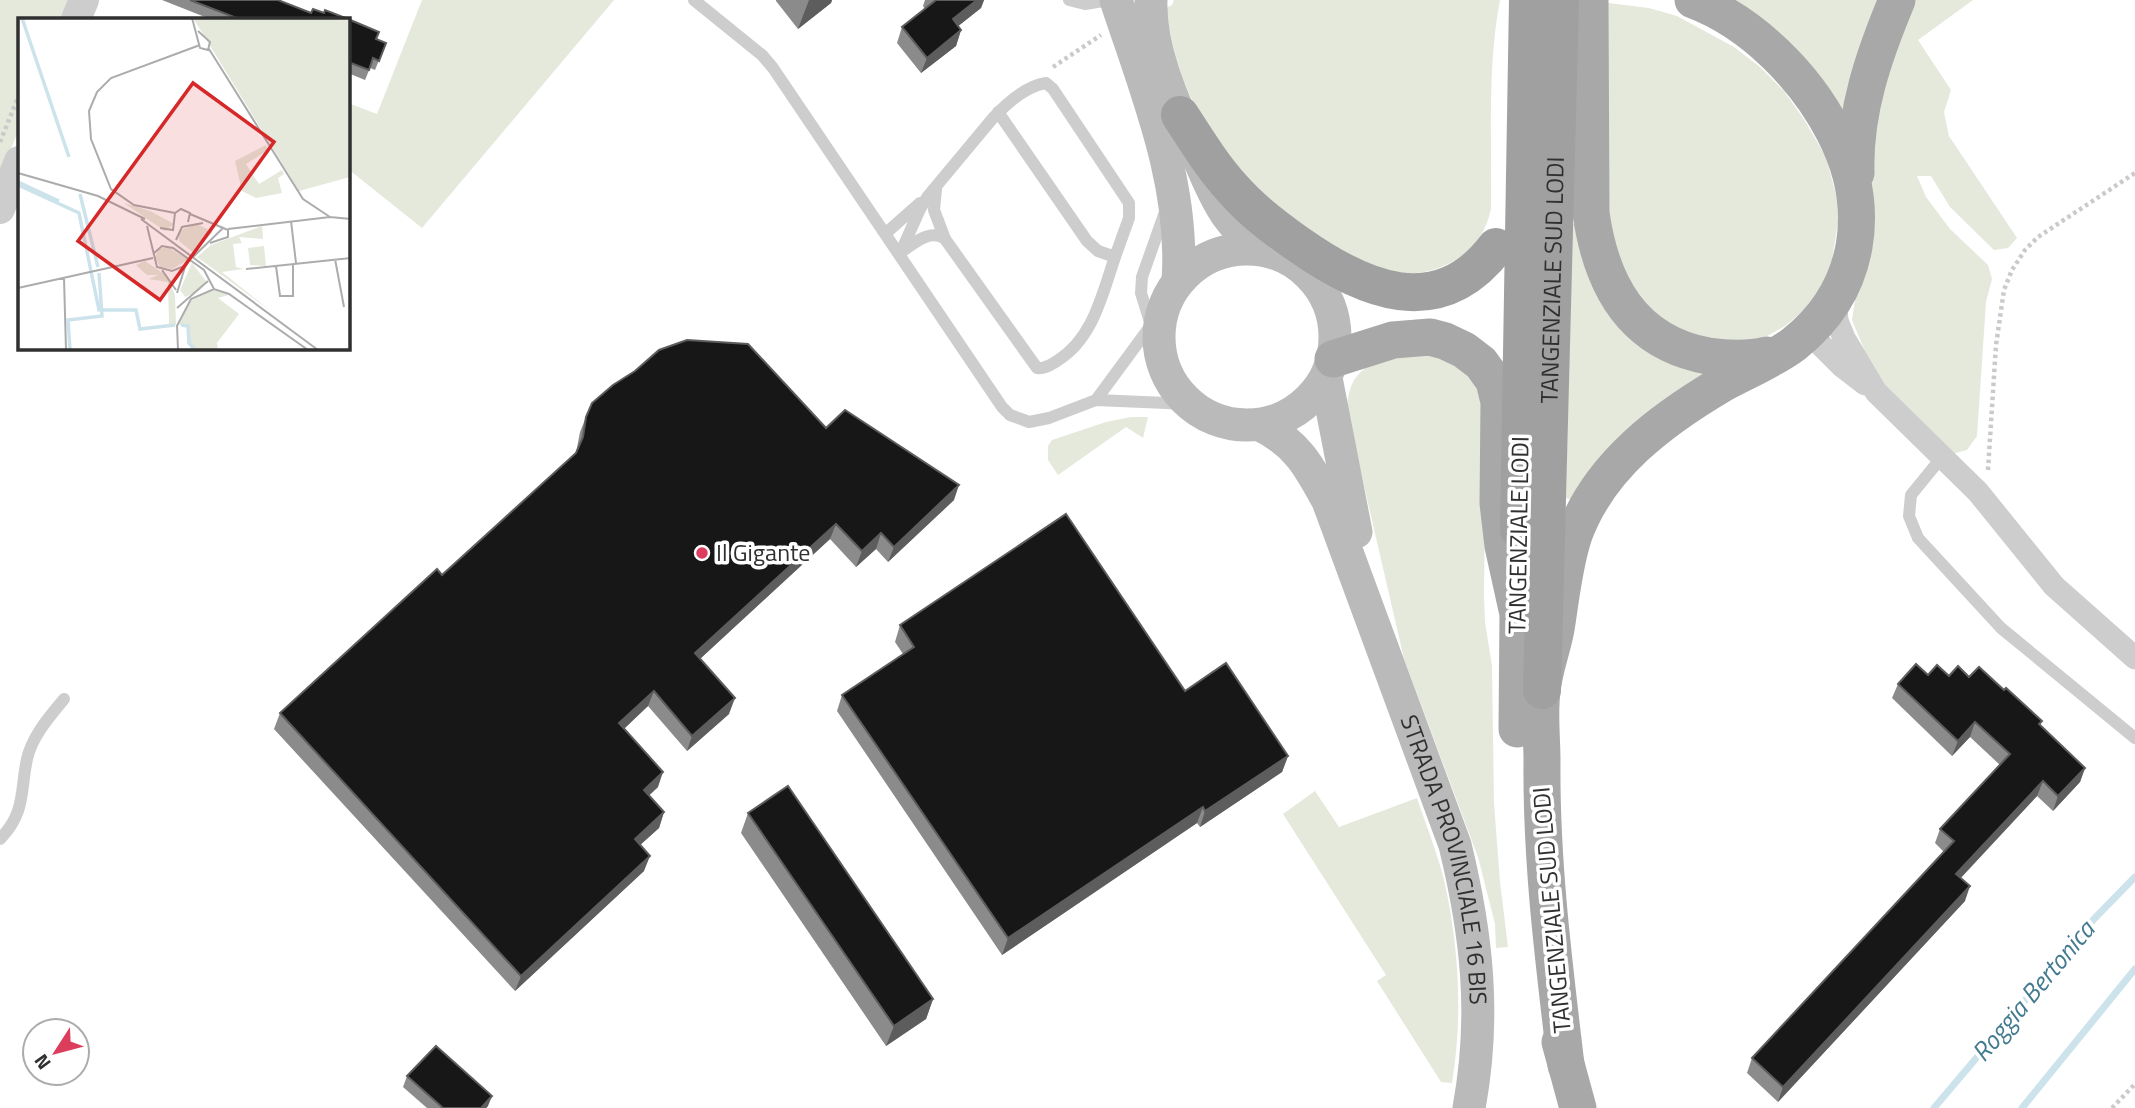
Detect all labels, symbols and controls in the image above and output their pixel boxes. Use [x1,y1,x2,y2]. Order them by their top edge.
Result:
inset map [18,18,350,350]
street label: TANGENZIALE SUD LODI [1530,156,1573,404]
street label: TANGENZIALE LODI [1498,436,1538,634]
place label: Il Gigante [716,534,811,570]
marker: Il Gigante [694,545,710,561]
street label: STRADA PROVINCIALE 16 BIS [1391,709,1497,1005]
street label: TANGENZIALE SUD LODI [1522,786,1580,1035]
water label: Roggia Bertonica [1962,910,2105,1070]
north arrow [21,1017,91,1087]
text: N [26,1048,57,1076]

